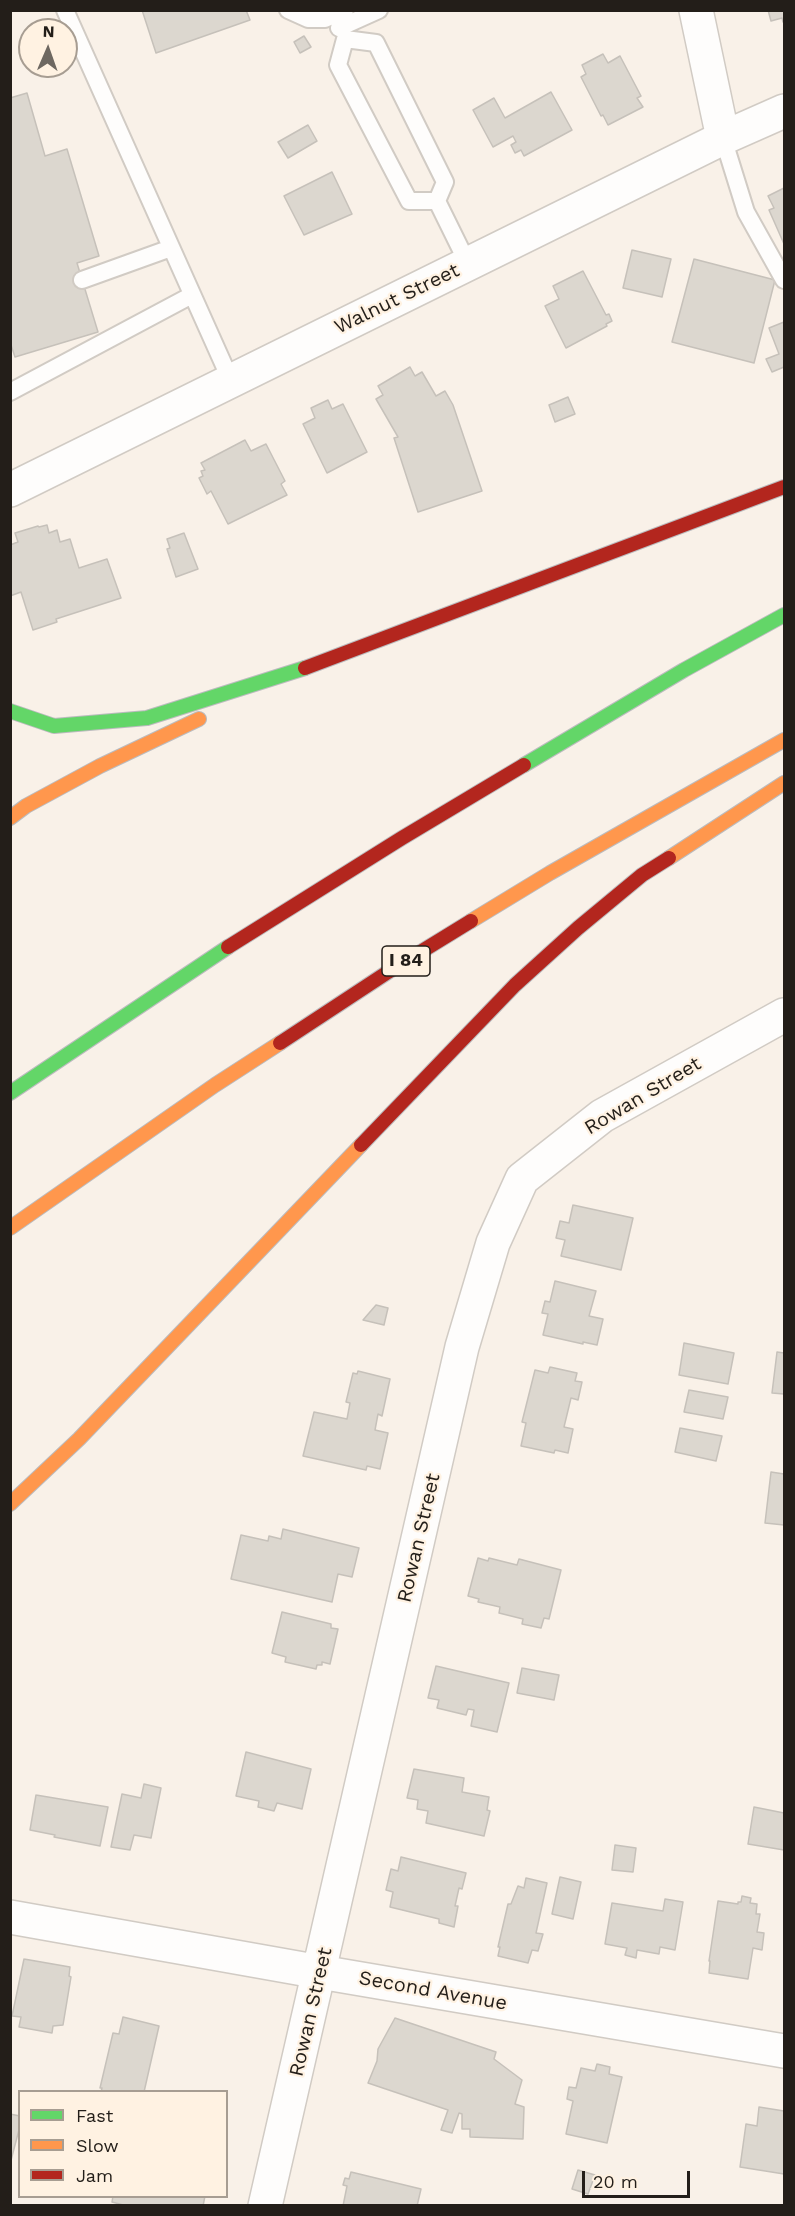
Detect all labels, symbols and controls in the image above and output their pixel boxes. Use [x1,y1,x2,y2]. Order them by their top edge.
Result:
north arrow [18,18,78,78]
text: N [42,22,55,41]
street label: Walnut Street [331,258,463,340]
road number: I 84 [382,946,430,976]
street label: Rowan Street [580,1052,706,1140]
street label: Rowan Street [392,1471,446,1605]
street label: Rowan Street [284,1945,338,2079]
street label: Second Avenue [357,1966,509,2016]
legend [18,2090,228,2198]
text: Fast [76,2105,113,2126]
text: Slow [76,2135,119,2156]
scale bar [585,2159,693,2197]
text: Jam [76,2165,113,2186]
text: 20 m [593,2171,638,2192]

